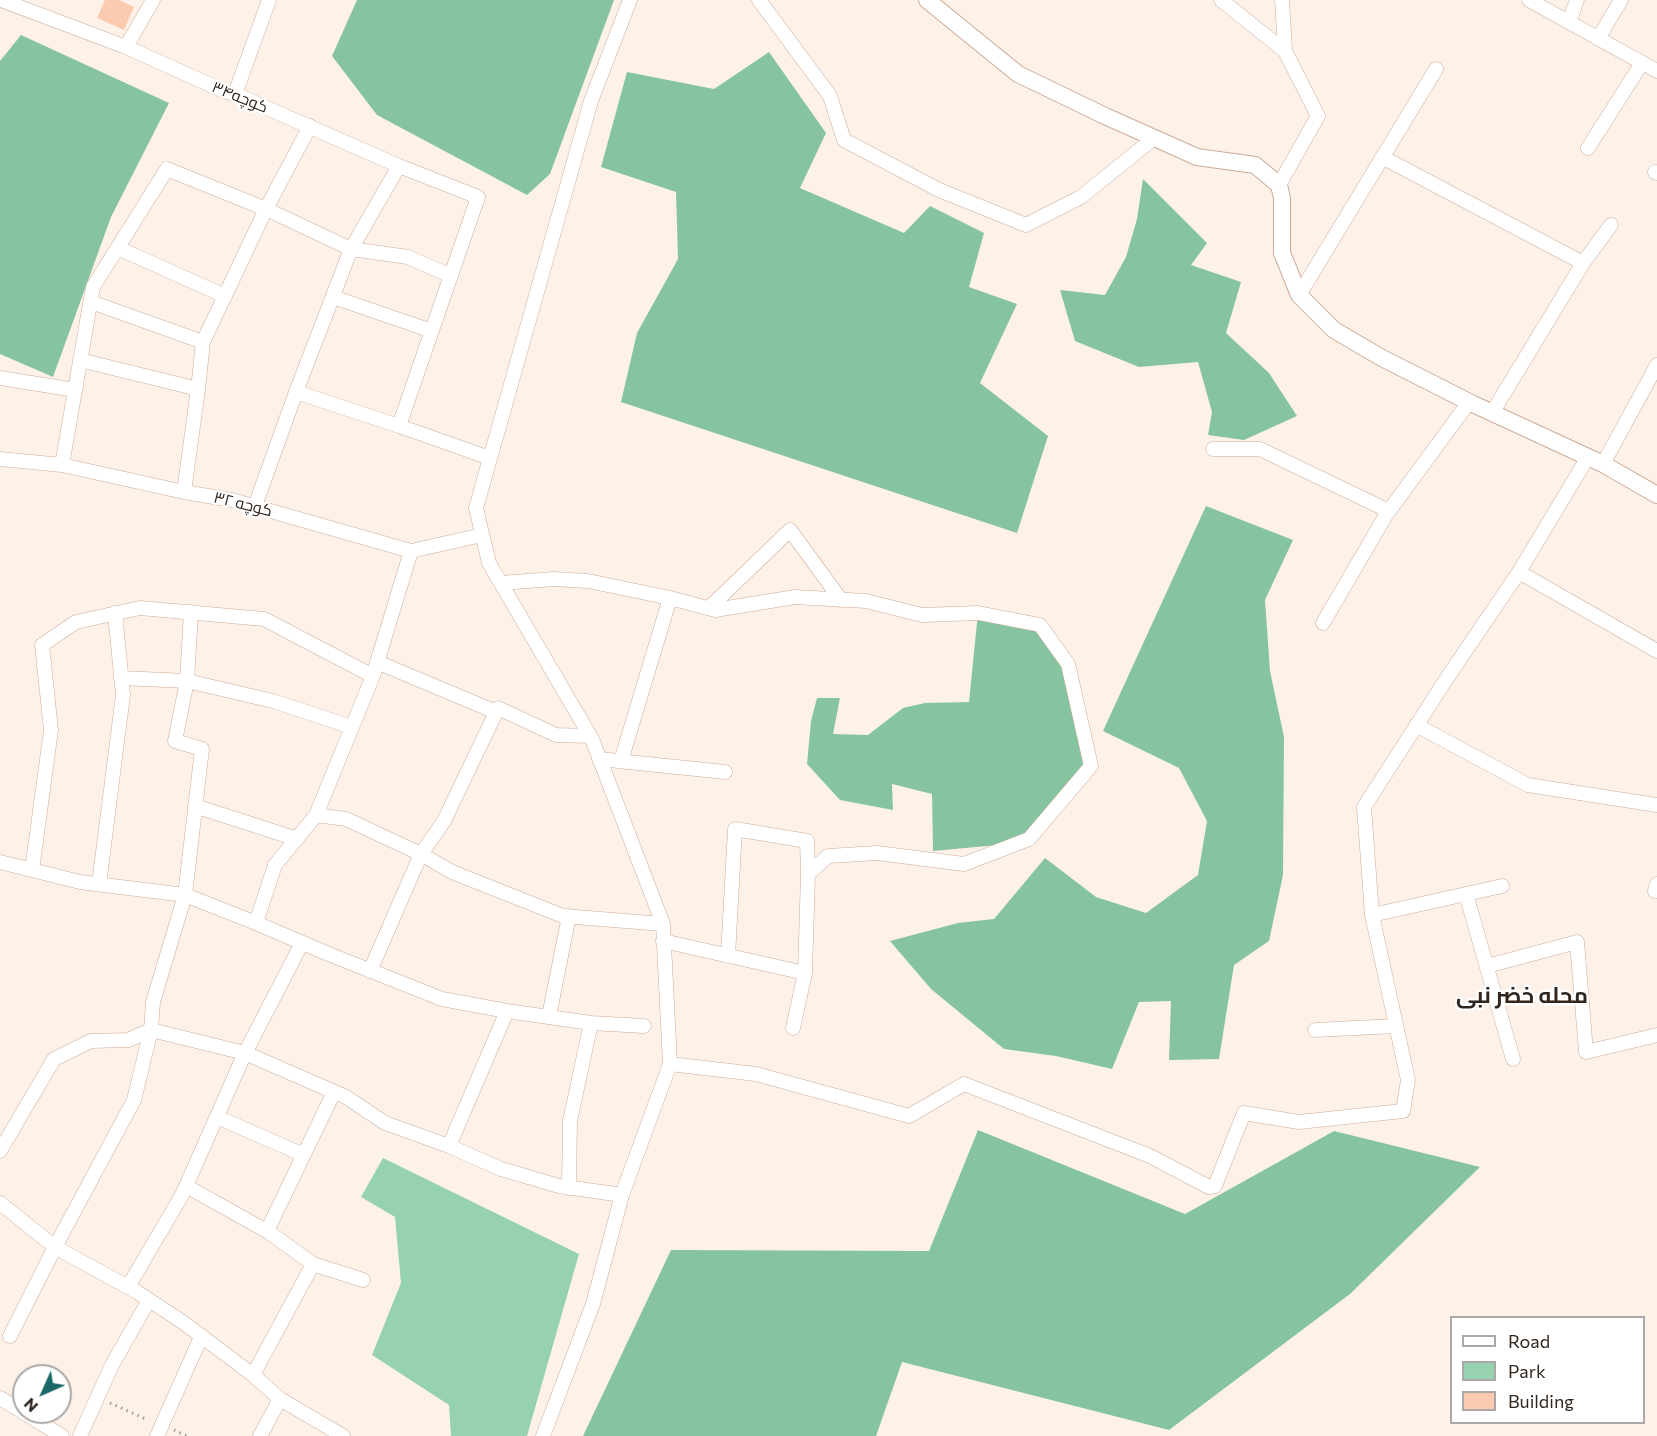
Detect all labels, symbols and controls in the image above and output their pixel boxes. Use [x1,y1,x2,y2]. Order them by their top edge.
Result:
street label: کوچه۳۴ [209,77,271,117]
street label: کوچه ۳۲ [212,487,274,521]
district label: محله خضر نبی [1456,983,1588,1009]
legend [1450,1316,1645,1424]
text: Road [1508,1330,1550,1352]
text: Park [1508,1360,1546,1382]
north arrow [12,1364,72,1424]
text: Building [1508,1390,1574,1412]
text: N [19,1395,41,1417]

